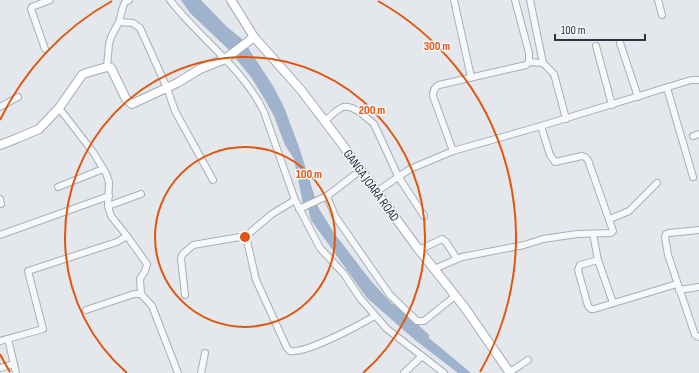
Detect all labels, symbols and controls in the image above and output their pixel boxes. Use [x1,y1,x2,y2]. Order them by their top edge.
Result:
scale bar [555,16,645,42]
text: 100 m [561,23,586,38]
text: 300 m [424,39,450,54]
text: 200 m [359,103,385,118]
street label: GANGA JOARA ROAD [340,146,403,225]
text: 100 m [296,167,322,182]
centre of rings [238,230,252,244]

